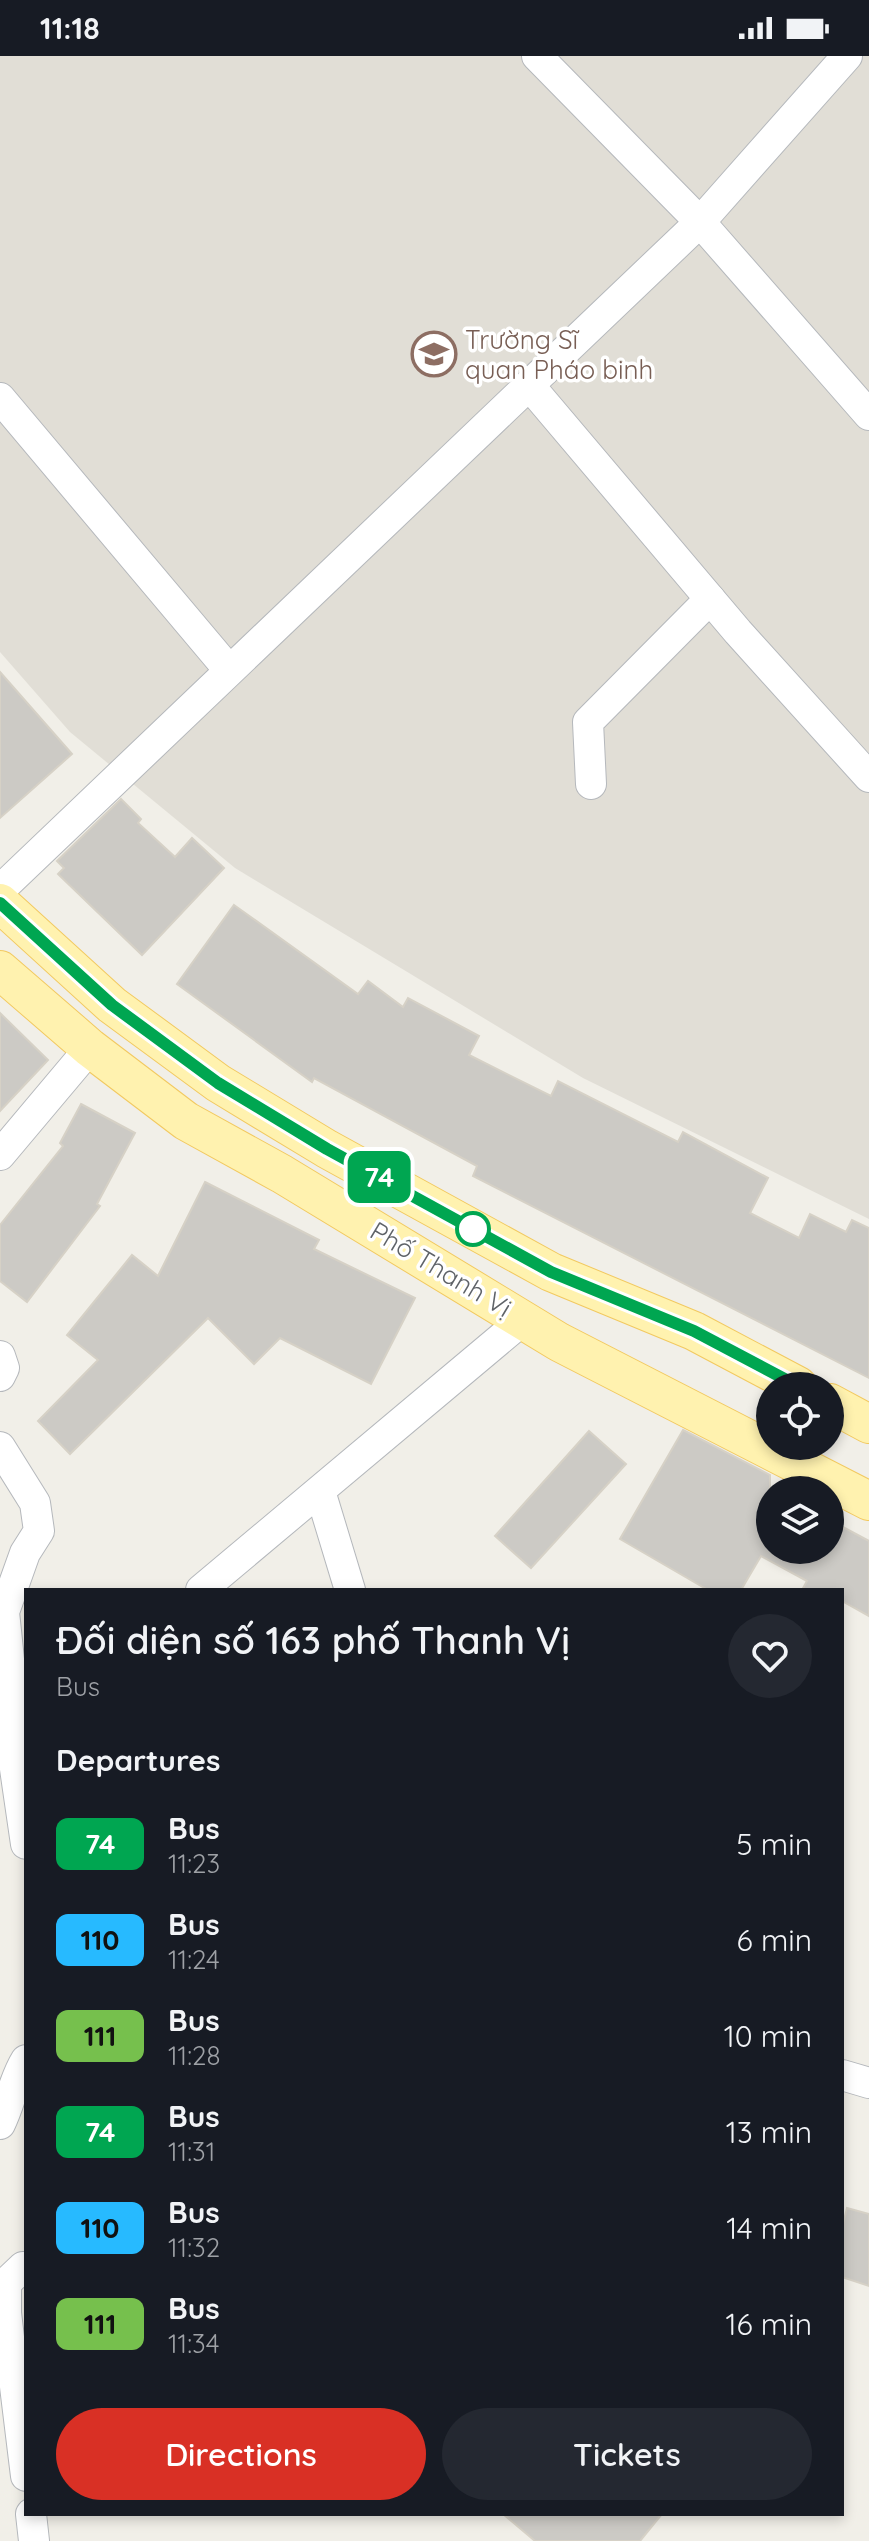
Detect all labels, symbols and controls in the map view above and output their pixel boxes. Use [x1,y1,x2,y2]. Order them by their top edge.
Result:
text: 11:18 [40,9,100,47]
place label: Trường Sĩ quan Pháo binh [465,323,653,386]
school or university icon: Trường Sĩ quan Pháo binh [410,330,458,378]
line badge: 74 [343,1151,415,1203]
text: 74 [364,1159,394,1194]
unlabelled marker [456,1212,490,1246]
street label: Phố Thanh Vị [364,1214,518,1324]
map controls [756,1372,844,1564]
button: locate [756,1372,844,1460]
button: layers [756,1476,844,1564]
button: heart [728,1614,812,1698]
text: Đối diện số 163 phố Thanh Vị [56,1616,570,1664]
text: Bus [56,1670,100,1703]
text: Departures [56,1741,221,1779]
text: Bus [168,1809,220,1847]
text: 5 min [736,1825,812,1863]
text: 74 [85,1826,115,1861]
text: 11:23 [168,1847,220,1880]
text: Bus [168,1905,220,1943]
text: 6 min [737,1921,812,1959]
text: 110 [81,1922,119,1957]
text: 11:24 [168,1943,220,1976]
text: Bus [168,2001,220,2039]
text: 10 min [724,2017,812,2055]
text: 111 [84,2018,116,2053]
text: 11:28 [168,2039,221,2072]
text: Bus [168,2097,220,2135]
text: 13 min [726,2113,812,2151]
text: 74 [85,2114,115,2149]
text: 11:31 [168,2135,215,2168]
text: Bus [168,2193,220,2231]
text: 14 min [726,2209,812,2247]
text: 110 [81,2210,119,2245]
text: 11:32 [168,2231,220,2264]
text: Bus [168,2289,220,2327]
text: 16 min [725,2305,812,2343]
text: 111 [84,2306,116,2341]
text: 11:34 [168,2327,219,2360]
button: Directions [56,2408,426,2500]
button: Tickets [442,2408,812,2500]

